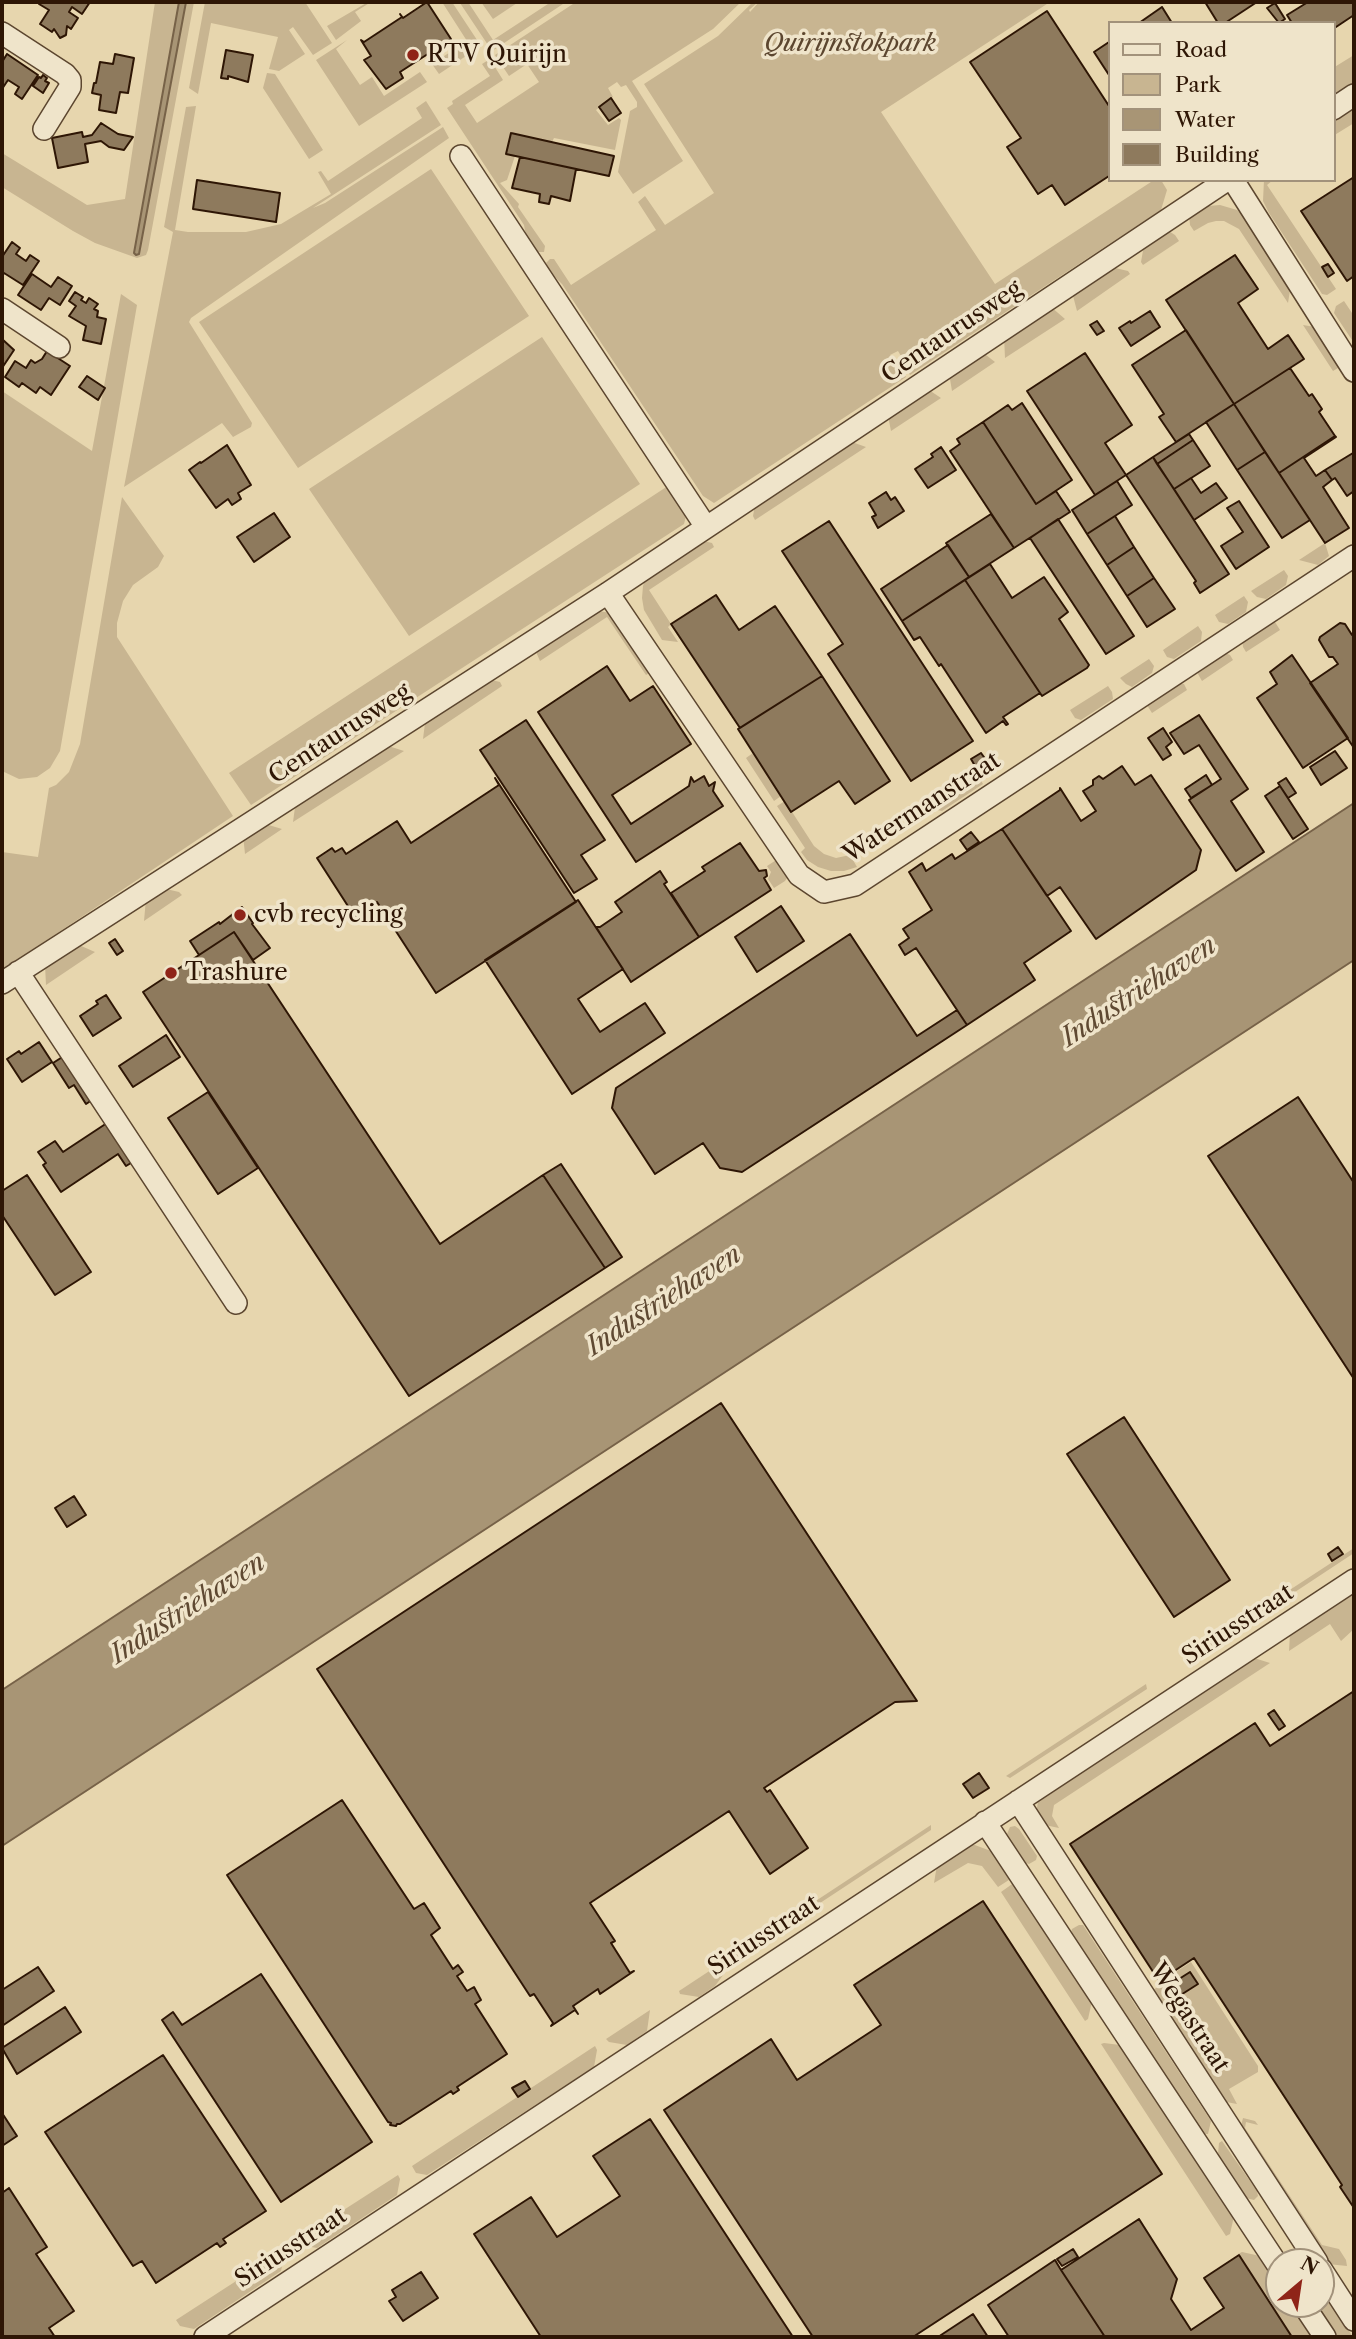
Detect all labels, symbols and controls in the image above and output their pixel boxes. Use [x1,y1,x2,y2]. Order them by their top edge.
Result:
legend [1108,21,1335,182]
park label: Quirijnstokpark [764,30,936,58]
text: Road [1175,37,1227,62]
place label: RTV Quirijn [427,41,567,69]
marker: RTV Quirijn [405,47,421,63]
text: Park [1175,72,1221,97]
text: Water [1175,107,1235,132]
text: Building [1175,142,1259,167]
street label: Centaurusweg [876,274,1028,390]
street label: Centaurusweg [264,677,416,791]
street label: Watermanstraat [838,747,1006,869]
place label: cvb recycling [254,901,403,929]
marker: cvb recycling [232,907,248,923]
water label: Industriehaven [1056,930,1222,1054]
place label: Trashure [185,959,288,987]
marker: Trashure [163,965,179,981]
water label: Industriehaven [581,1239,747,1363]
water label: Industriehaven [105,1547,271,1671]
street label: Siriusstraat [1177,1578,1299,1672]
street label: Siriusstraat [703,1889,825,1983]
street label: Wegastraat [1143,1958,1235,2078]
street label: Siriusstraat [230,2201,352,2295]
north arrow [1265,2248,1335,2318]
text: N [1297,2252,1322,2280]

